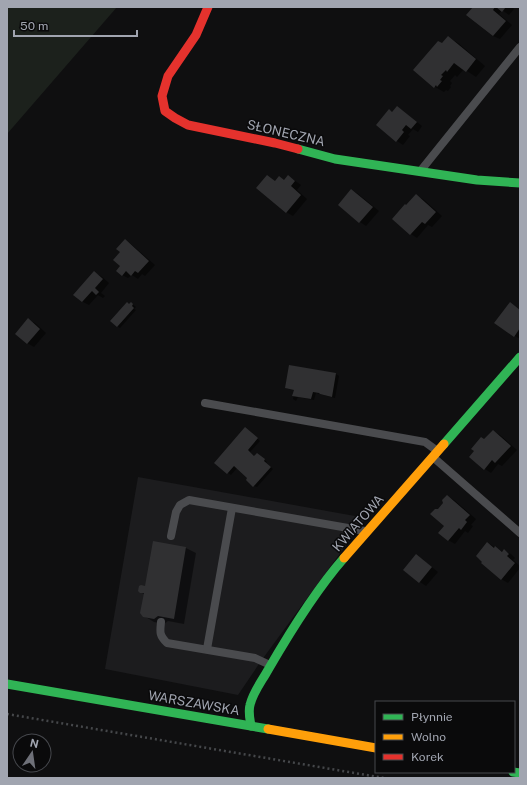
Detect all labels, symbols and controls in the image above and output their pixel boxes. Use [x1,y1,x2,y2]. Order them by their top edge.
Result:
scale bar [14,12,137,38]
text: 50 m [20,19,48,33]
street label: SŁONECZNA [246,117,326,149]
street label: KWIATOWA [329,492,387,554]
street label: WARSZAWSKA [147,688,241,718]
legend [375,701,515,773]
text: Płynnie [411,710,453,724]
text: Wolno [411,730,446,744]
north arrow [12,733,52,773]
text: N [29,736,40,750]
text: Korek [411,750,444,764]

